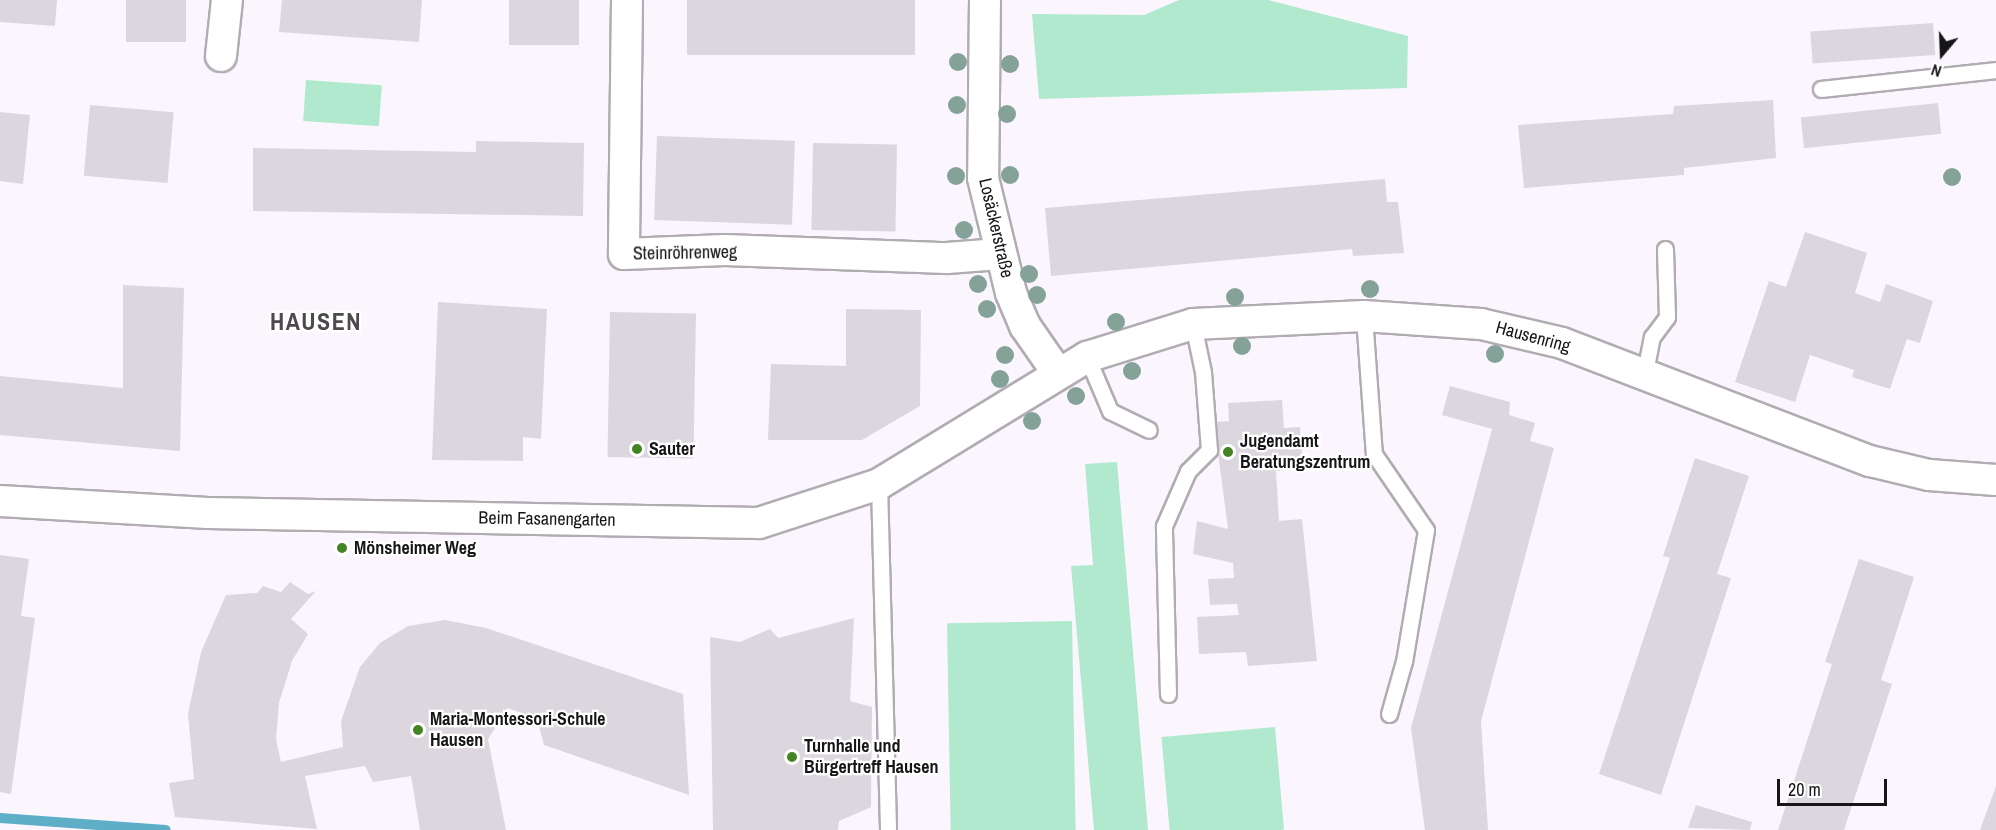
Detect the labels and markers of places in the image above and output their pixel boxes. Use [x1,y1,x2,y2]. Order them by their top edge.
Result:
place label: Jugendamt Beratungszentrum [1240,431,1370,474]
place label: Sauter [649,438,695,460]
marker: Sauter [630,442,644,456]
marker: Jugendamt Beratungszentrum [1221,445,1235,459]
place label: Mönsheimer Weg [354,537,476,559]
marker: Mönsheimer Weg [335,541,349,555]
place label: Maria-Montessori-Schule Hausen [430,709,606,752]
marker: Maria-Montessori-Schule Hausen [411,723,425,737]
place label: Turnhalle und Bürgertreff Hausen [804,736,938,778]
marker: Turnhalle und Bürgertreff Hausen [785,750,799,764]

